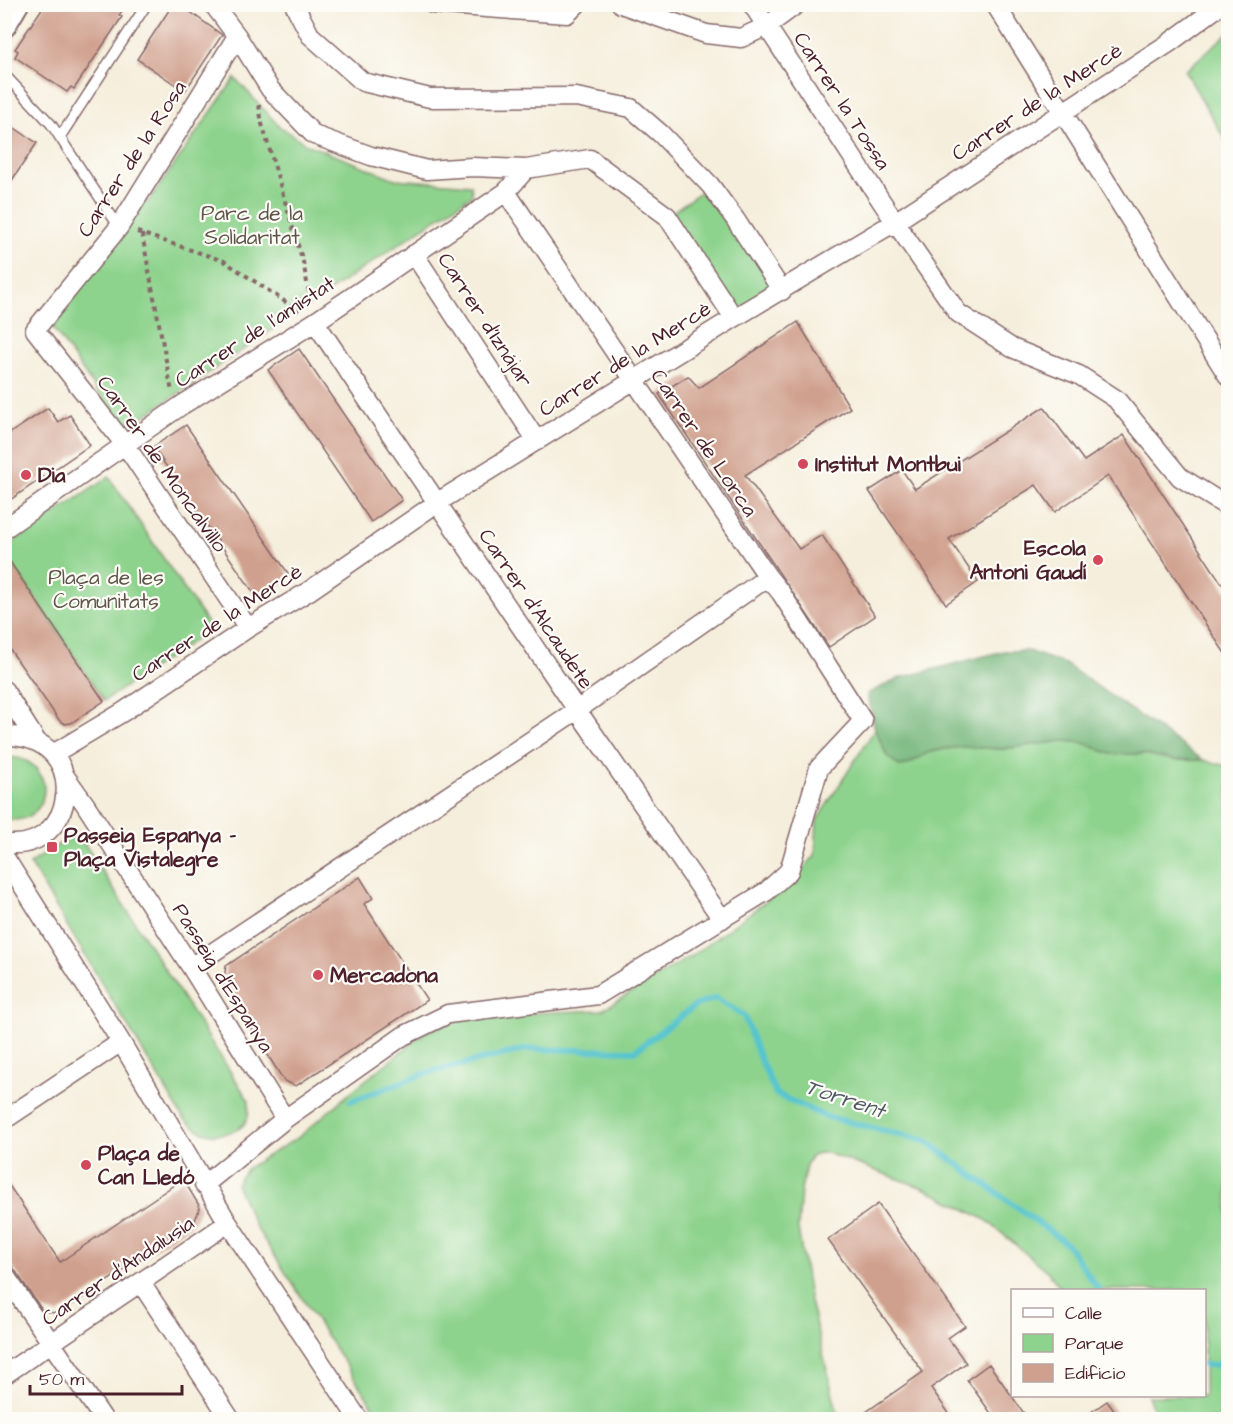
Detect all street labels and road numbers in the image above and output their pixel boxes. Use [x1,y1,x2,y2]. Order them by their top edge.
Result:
street label: Carrer la Tossa [787,26,898,176]
street label: Carrer de la Mercè [946,36,1128,168]
street label: Carrer de la Rosa [71,75,194,243]
street label: Carrer d'Iznájar [431,247,540,393]
street label: Carrer de l'amistat [169,269,341,395]
street label: Carrer de la Mercè [533,294,717,424]
street label: Carrer de Lorca [644,363,764,523]
street label: Carrer de Moncalvillo [90,370,234,559]
street label: Carrer d'Alcaudete [472,523,600,695]
street label: Carrer de la Mercè [126,557,308,689]
street label: Passeig d'Espanya [164,898,281,1060]
street label: Carrer d'Andalusia [36,1209,200,1333]

